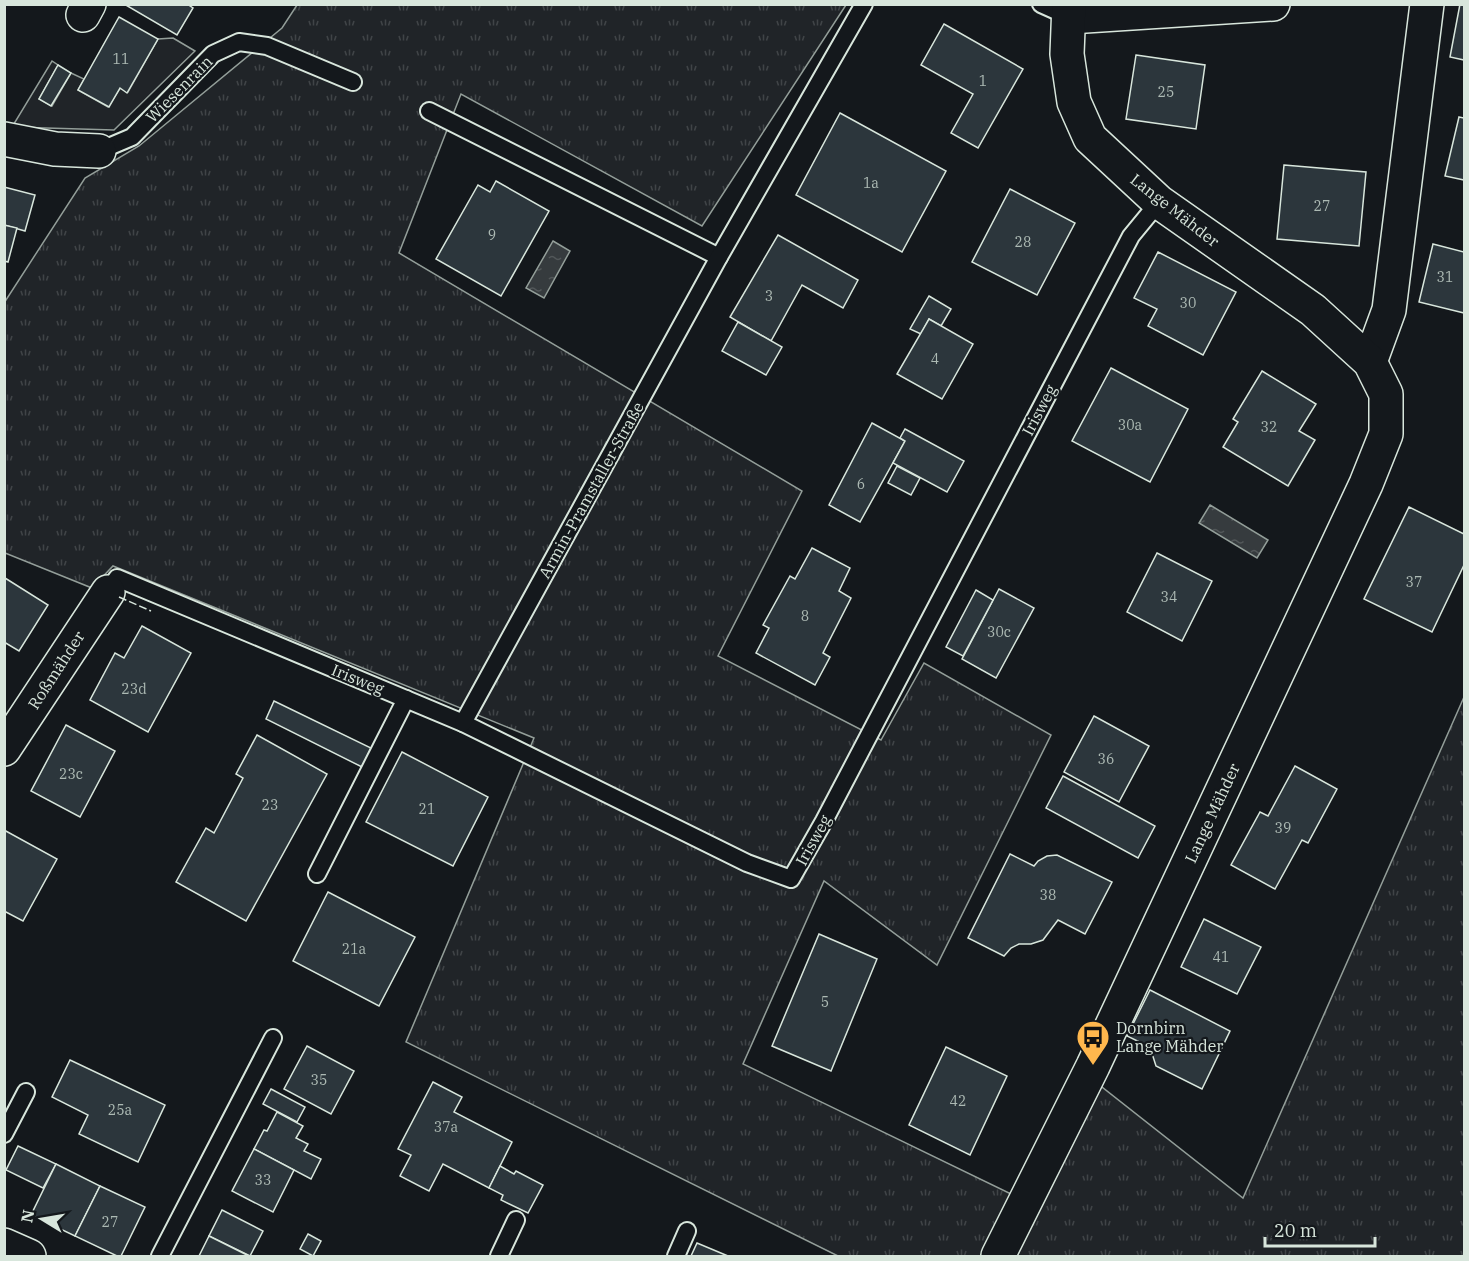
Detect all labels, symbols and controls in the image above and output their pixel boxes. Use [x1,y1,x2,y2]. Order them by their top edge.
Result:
house number: 11 [113,50,129,68]
street label: Wiesenrain [141,51,217,127]
house number: 1 [979,72,987,90]
house number: 25 [1158,83,1174,101]
street label: Lange Mähder [1127,169,1223,251]
house number: 1a [863,174,879,192]
house number: 27 [1314,197,1330,215]
house number: 9 [488,226,496,244]
house number: 28 [1015,233,1031,251]
house number: 31 [1437,268,1453,286]
house number: 3 [765,287,773,305]
house number: 30 [1180,294,1196,312]
house number: 4 [931,350,939,368]
street label: Irisweg [1017,381,1061,439]
street label: Armin-Pramstaller-Straße [534,398,648,582]
house number: 30a [1118,416,1143,434]
house number: 32 [1261,418,1277,436]
house number: 6 [857,475,865,493]
house number: 37 [1406,573,1422,591]
house number: 34 [1161,588,1177,606]
house number: 8 [801,607,809,625]
house number: 30c [987,623,1011,641]
street label: Roßmähder [23,627,89,713]
street label: Irisweg [329,659,388,699]
house number: 23d [121,680,147,698]
house number: 36 [1098,750,1114,768]
street label: Lange Mähder [1180,760,1244,866]
house number: 23c [59,765,83,783]
house number: 23 [262,796,278,814]
house number: 21 [419,800,435,818]
street label: Irisweg [791,811,835,869]
house number: 39 [1275,819,1291,837]
house number: 38 [1040,886,1056,904]
house number: 21a [342,940,367,958]
house number: 41 [1213,948,1229,966]
house number: 5 [821,993,829,1011]
place label: Dornbirn Lange Mähder [1116,1018,1223,1056]
bus stop icon: Dornbirn Lange Mähder [1075,1019,1111,1066]
house number: 35 [311,1071,327,1089]
house number: 42 [950,1092,966,1110]
house number: 25a [108,1101,133,1119]
house number: 37a [434,1118,459,1136]
house number: 33 [255,1171,271,1189]
north arrow [12,1189,72,1249]
text: N [16,1208,38,1224]
scale bar [1265,1210,1374,1248]
house number: 27 [102,1213,118,1231]
text: 20 m [1274,1219,1317,1242]

